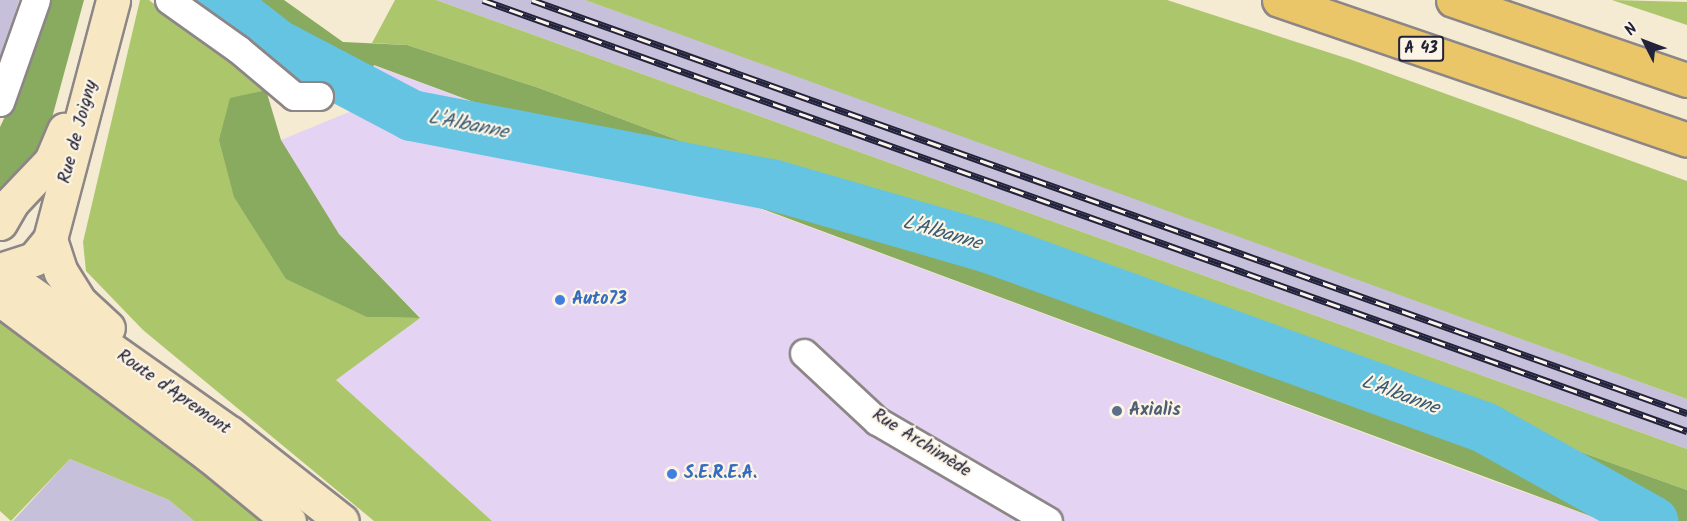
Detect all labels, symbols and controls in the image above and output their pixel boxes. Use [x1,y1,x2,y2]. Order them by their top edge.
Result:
north arrow [1615,12,1675,72]
text: N [1619,18,1644,42]
road number: A 43 [1397,36,1445,62]
street label: Rue de Joigny [55,78,103,186]
water label: L'Albanne [426,106,510,146]
water label: L'Albanne [900,211,984,257]
place label: Auto73 [572,289,627,311]
marker: Auto73 [553,293,567,307]
street label: Route d'Apremont [112,346,234,440]
water label: L'Albanne [1358,371,1442,421]
place label: Axialis [1129,400,1181,422]
marker: Axialis [1110,404,1124,418]
street label: Rue Archimède [868,405,974,483]
place label: S.E.R.E.A. [684,463,757,485]
marker: S.E.R.E.A. [665,467,679,481]

